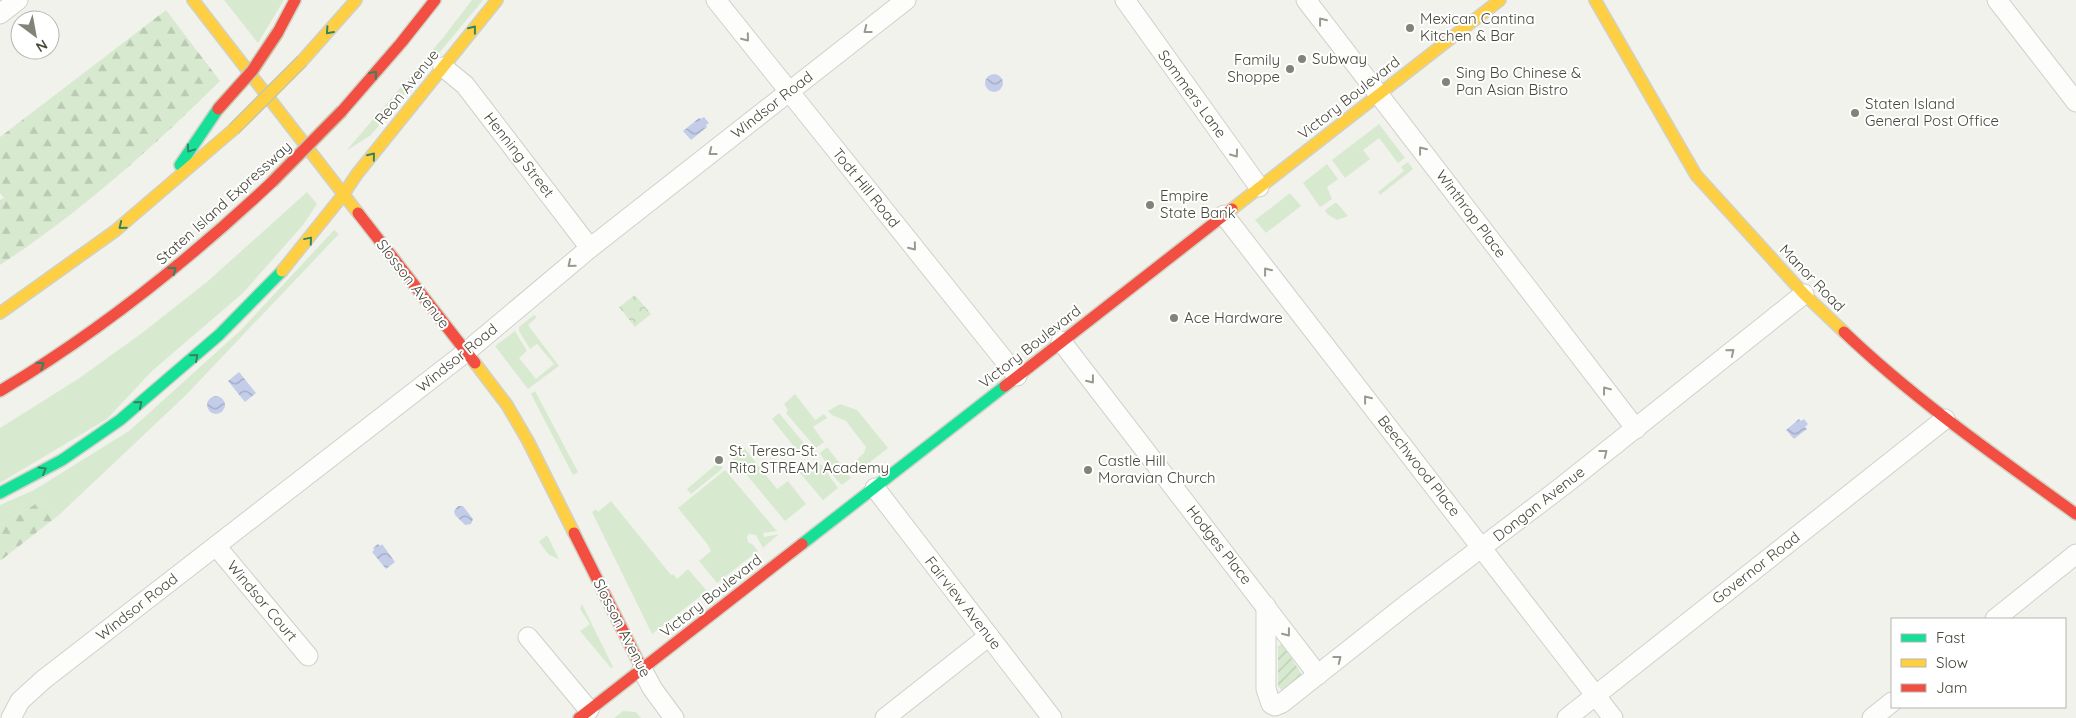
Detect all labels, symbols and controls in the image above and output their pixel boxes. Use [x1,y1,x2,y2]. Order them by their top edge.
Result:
place label: Mexican Cantina Kitchen & Bar [1420,9,1534,45]
north arrow [10,10,60,60]
one-way arrow [1320,18,1328,27]
marker: Mexican Cantina Kitchen & Bar [1404,22,1416,34]
one-way arrow [863,24,873,33]
one-way arrow [326,25,335,34]
one-way arrow [468,25,477,34]
one-way arrow [741,32,749,41]
text: N [33,36,51,56]
street label: Reon Avenue [370,45,443,128]
street label: Sommers Lane [1154,46,1231,142]
place label: Subway [1312,49,1367,68]
place label: Family Shoppe [1227,50,1280,86]
street label: Victory Boulevard [1294,52,1403,143]
marker: Subway [1296,53,1308,65]
marker: Family Shoppe [1284,63,1296,75]
place label: Sing Bo Chinese & Pan Asian Bistro [1456,63,1581,99]
street label: Windsor Road [727,67,816,142]
one-way arrow [369,71,377,80]
marker: Sing Bo Chinese & Pan Asian Bistro [1440,76,1452,88]
place label: Staten Island General Post Office [1865,94,1999,130]
marker: Staten Island General Post Office [1849,107,1861,119]
street label: Henning Street [480,108,559,201]
street label: Staten Island Expressway [152,137,295,269]
one-way arrow [187,144,196,153]
street label: Todt Hill Road [829,144,904,231]
one-way arrow [708,146,718,155]
one-way arrow [1419,147,1427,156]
one-way arrow [1228,148,1238,157]
one-way arrow [366,152,375,161]
street label: Winthrop Place [1432,166,1511,262]
place label: Empire State Bank [1160,186,1236,222]
marker: Empire State Bank [1144,199,1156,211]
one-way arrow [119,220,128,229]
street label: Slosson Avenue [373,235,454,332]
one-way arrow [303,237,312,246]
street label: Manor Road [1776,240,1849,315]
one-way arrow [908,241,916,250]
one-way arrow [568,258,577,267]
one-way arrow [167,267,177,276]
one-way arrow [1265,268,1273,277]
street label: Victory Boulevard [975,301,1084,392]
place label: Ace Hardware [1184,308,1283,327]
marker: Ace Hardware [1168,312,1180,324]
street label: Windsor Road [412,319,501,396]
one-way arrow [1725,349,1734,357]
one-way arrow [189,354,198,362]
one-way arrow [36,362,45,371]
one-way arrow [1085,374,1094,384]
one-way arrow [1603,386,1612,396]
one-way arrow [1365,396,1373,405]
one-way arrow [133,402,142,410]
street label: Beechwood Place [1374,411,1465,520]
place label: St. Teresa-St. Rita STREAM Academy [729,441,889,477]
place label: Castle Hill Moravian Church [1098,451,1216,487]
one-way arrow [1598,451,1607,459]
marker: St. Teresa-St. Rita STREAM Academy [713,454,725,466]
street label: Dongan Avenue [1489,462,1588,545]
marker: Castle Hill Moravian Church [1082,464,1094,476]
one-way arrow [38,466,47,476]
street label: Hodges Place [1183,501,1256,588]
street label: Governor Road [1708,527,1803,608]
street label: Victory Boulevard [656,550,765,641]
street label: Fairview Avenue [921,552,1006,653]
street label: Windsor Court [223,556,302,645]
street label: Windsor Road [92,569,181,644]
street label: Slosson Avenue [589,575,655,680]
legend [1891,618,2066,708]
one-way arrow [1281,627,1289,636]
text: Fast [1936,628,1965,647]
text: Slow [1936,653,1968,672]
one-way arrow [1333,656,1342,665]
text: Jam [1936,678,1967,697]

